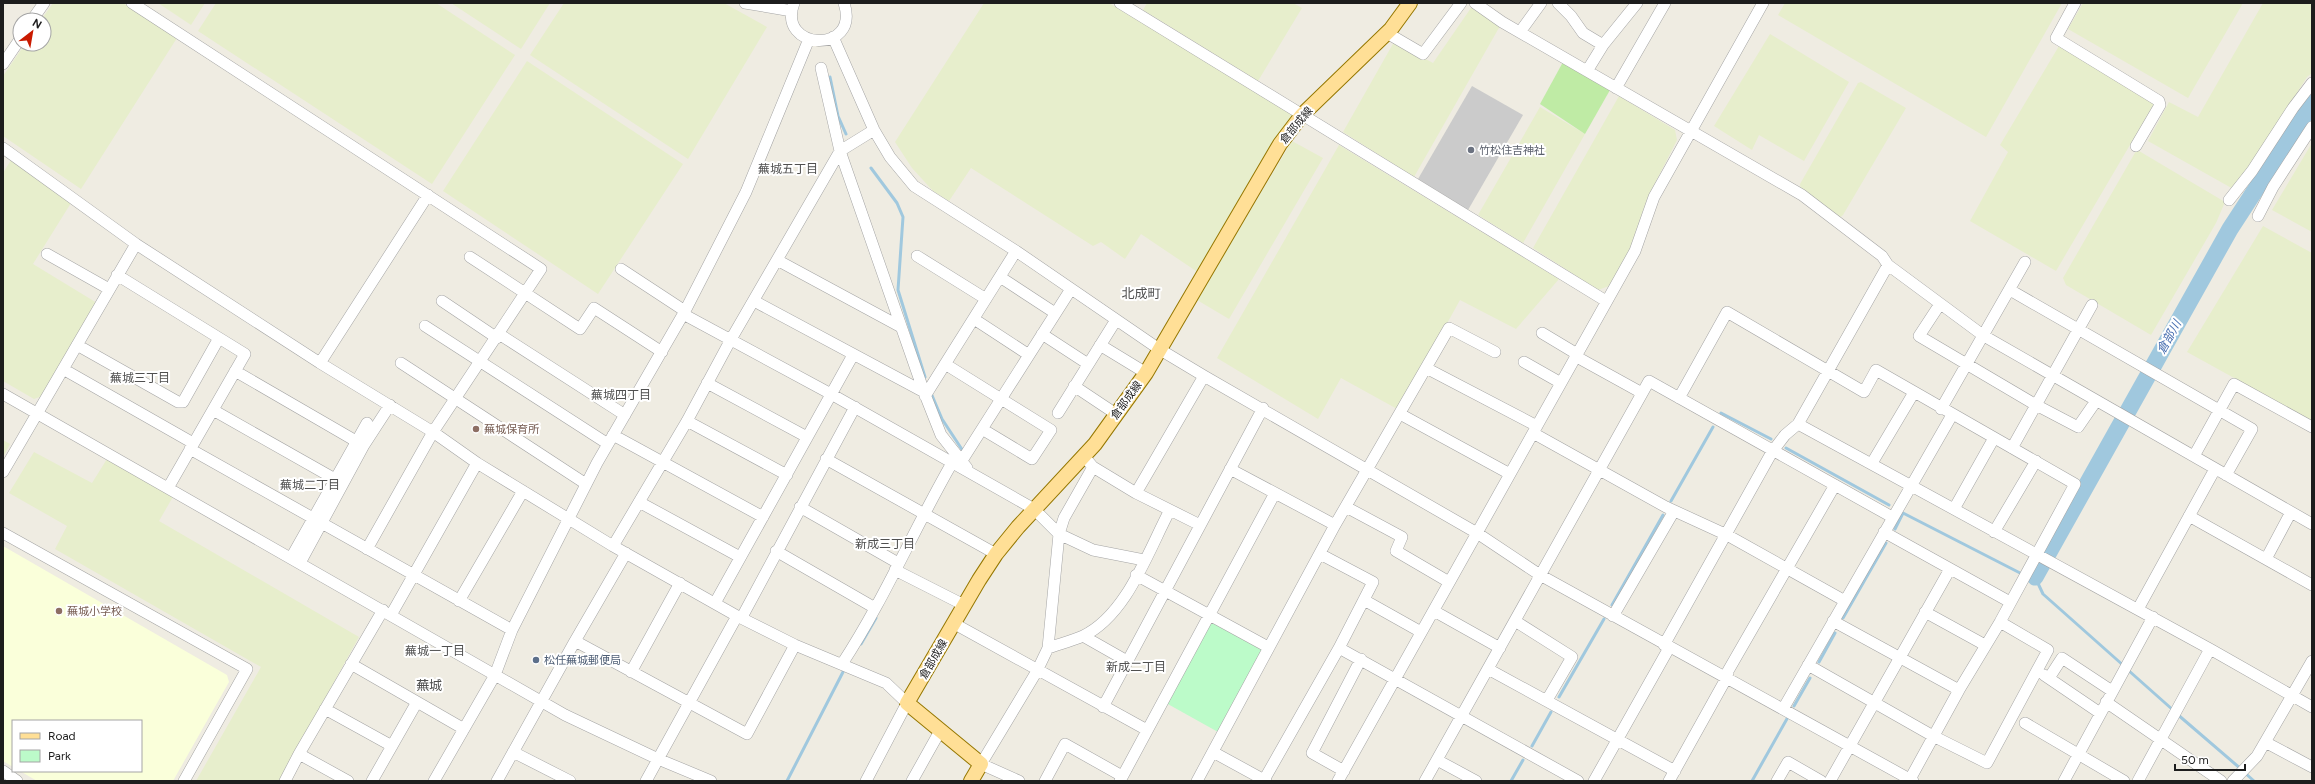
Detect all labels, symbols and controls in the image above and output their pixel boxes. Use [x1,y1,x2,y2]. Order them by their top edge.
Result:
north arrow [12,12,52,52]
text: N [30,16,44,32]
street label: 倉部成線 [1277,104,1316,146]
place label: 竹松住吉神社 [1479,144,1545,157]
marker: 竹松住吉神社 [1466,145,1476,155]
district label: 蕪城五丁目 [758,162,818,176]
district label: 北成町 [1121,286,1161,301]
water label: 倉部川 [2154,316,2185,356]
district label: 蕪城三丁目 [110,371,170,385]
street label: 倉部成線 [1108,379,1145,422]
district label: 蕪城四丁目 [591,388,651,402]
place label: 蕪城保育所 [484,423,540,436]
marker: 蕪城保育所 [471,424,481,434]
district label: 蕪城二丁目 [280,478,340,492]
district label: 新成三丁目 [855,537,915,551]
place label: 蕪城小学校 [67,605,122,618]
marker: 蕪城小学校 [54,606,64,616]
street label: 倉部成線 [917,637,950,682]
district label: 蕪城一丁目 [405,644,465,658]
place label: 松任蕪城郵便局 [544,654,621,667]
marker: 松任蕪城郵便局 [531,655,541,665]
district label: 新成二丁目 [1106,660,1166,674]
district label: 蕪城 [416,678,442,693]
legend [12,720,142,772]
text: Road [48,729,76,743]
scale bar [2175,746,2245,772]
text: Park [48,749,71,763]
text: 50 m [2181,753,2209,767]

